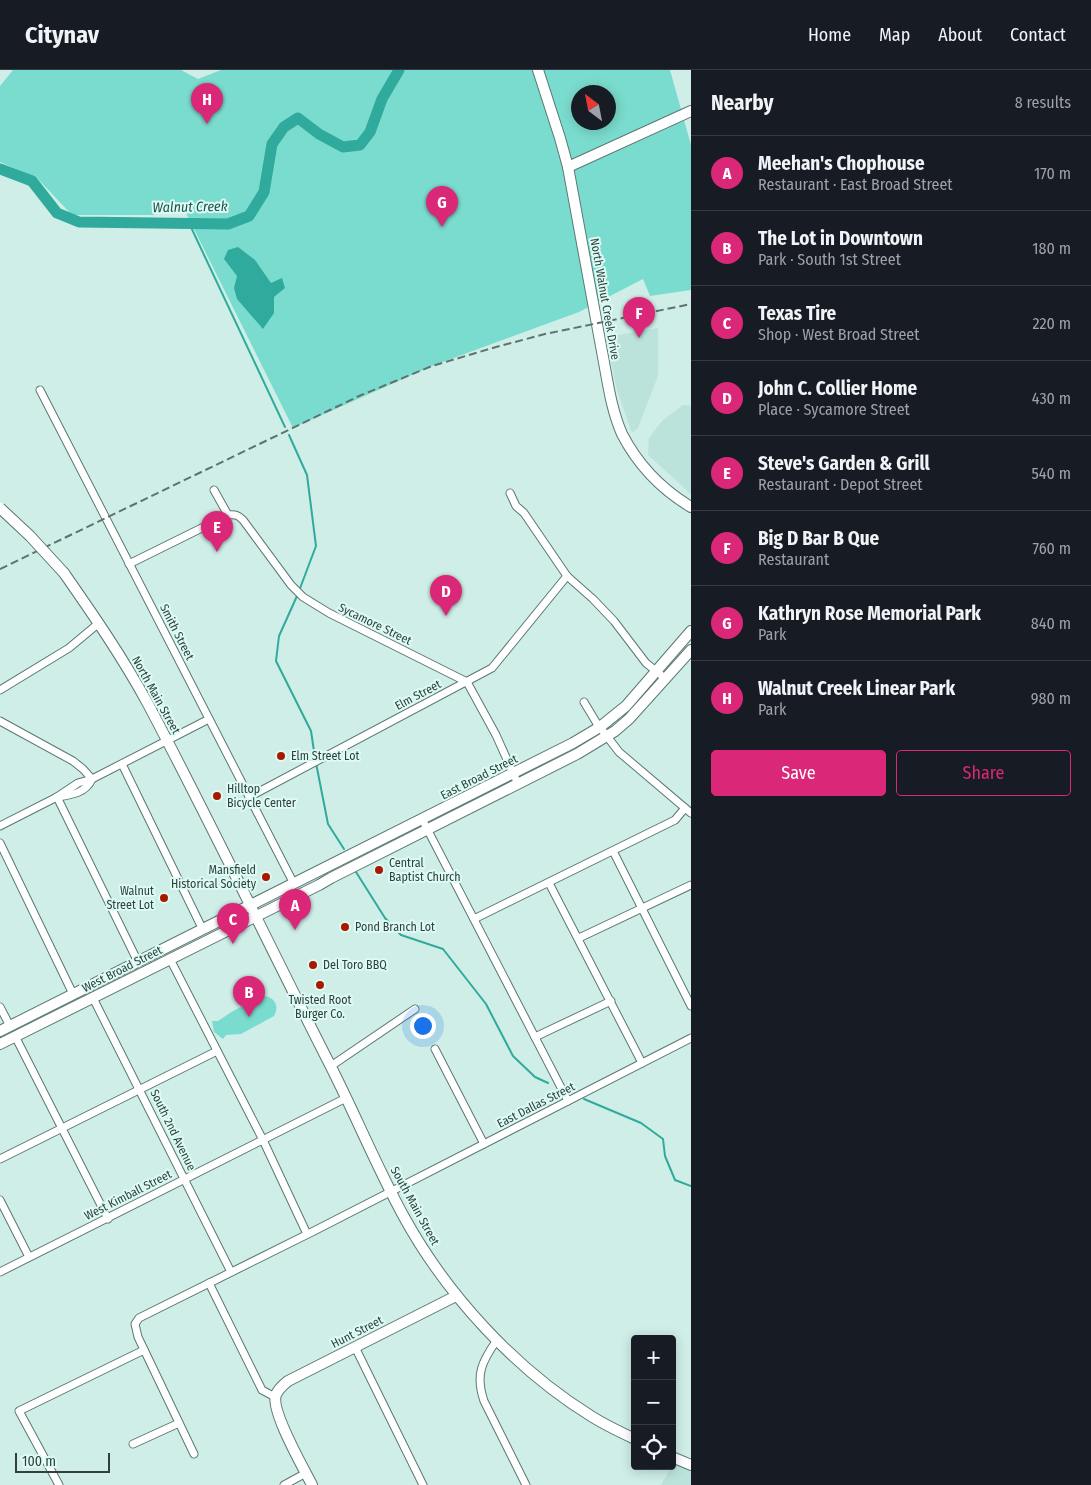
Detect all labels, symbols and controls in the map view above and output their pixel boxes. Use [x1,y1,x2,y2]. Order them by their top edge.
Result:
text: Citynav [25,21,99,49]
text: Home [808,24,851,46]
text: Map [879,24,910,46]
text: About [938,24,982,46]
text: Contact [1010,24,1066,46]
pin: H [191,83,223,124]
north arrow [571,85,616,130]
text: Nearby [711,90,773,116]
text: 8 results [1015,93,1071,112]
text: Meehan's Chophouse [758,152,925,175]
text: A [723,164,731,183]
text: 170 m [1034,164,1071,183]
text: Restaurant · East Broad Street [758,175,953,194]
pin: G [426,186,458,227]
water label: Walnut Creek [152,198,228,216]
text: The Lot in Downtown [758,227,923,250]
street label: North Walnut Creek Drive [587,237,623,361]
text: B [723,239,731,258]
text: 180 m [1032,239,1071,258]
text: Park · South 1st Street [758,250,901,269]
pin: F [623,297,655,338]
text: Texas Tire [758,302,836,325]
text: C [723,314,731,333]
text: 220 m [1032,314,1071,333]
text: Shop · West Broad Street [758,325,919,344]
text: John C. Collier Home [758,377,917,400]
text: D [722,389,732,408]
text: 430 m [1032,389,1071,408]
text: Place · Sycamore Street [758,400,910,419]
text: Steve's Garden & Grill [758,452,930,475]
text: E [723,464,731,483]
text: 540 m [1032,464,1071,483]
text: Restaurant · Depot Street [758,475,923,494]
pin: E [201,511,233,552]
text: Big D Bar B Que [758,527,879,550]
text: F [723,539,731,558]
text: 760 m [1033,539,1071,558]
text: Restaurant [758,550,829,569]
pin: D [430,575,462,616]
street label: Sycamore Street [336,600,414,648]
street label: Smith Street [157,602,197,662]
text: Kathryn Rose Memorial Park [758,602,981,625]
text: G [722,614,732,633]
text: 840 m [1031,614,1071,633]
text: Park [758,625,786,644]
street label: North Main Street [129,654,183,736]
street label: Elm Street [393,677,444,713]
text: Walnut Creek Linear Park [758,677,955,700]
text: H [722,689,732,708]
text: 980 m [1031,689,1071,708]
text: Park [758,700,786,719]
place label: Elm Street Lot [291,749,359,763]
marker: Elm Street Lot [275,750,287,762]
button: Save [711,750,886,796]
button: Share [896,750,1071,796]
street label: East Broad Street [438,752,520,802]
place label: Hilltop Bicycle Center [227,782,297,810]
marker: Hilltop Bicycle Center [211,790,223,802]
place label: Central Baptist Church [389,856,461,884]
place label: Mansfield Historical Society [171,863,257,891]
marker: Central Baptist Church [373,864,385,876]
marker: Mansfield Historical Society [260,871,272,883]
place label: Walnut Street Lot [106,884,154,912]
pin: A [279,889,311,930]
marker: Walnut Street Lot [158,892,170,904]
pin: C [217,903,249,944]
place label: Pond Branch Lot [355,920,435,934]
marker: Pond Branch Lot [339,921,351,933]
street label: West Broad Street [80,943,164,995]
place label: Del Toro BBQ [323,958,387,972]
marker: Del Toro BBQ [307,959,319,971]
pin: B [233,976,265,1017]
marker: Twisted Root Burger Co. [314,979,326,991]
place label: Twisted Root Burger Co. [288,993,352,1021]
your location [410,1013,436,1039]
street label: East Dallas Street [495,1079,577,1131]
street label: South 2nd Avenue [147,1087,199,1173]
street label: South Main Street [388,1164,442,1248]
street label: West Kimball Street [82,1167,174,1223]
street label: Hunt Street [329,1313,385,1351]
map controls [631,1335,676,1470]
button: + [631,1335,676,1380]
button: − [631,1380,676,1425]
button: locate [631,1425,676,1470]
scale bar [15,1450,110,1473]
text: 100 m [22,1453,56,1470]

